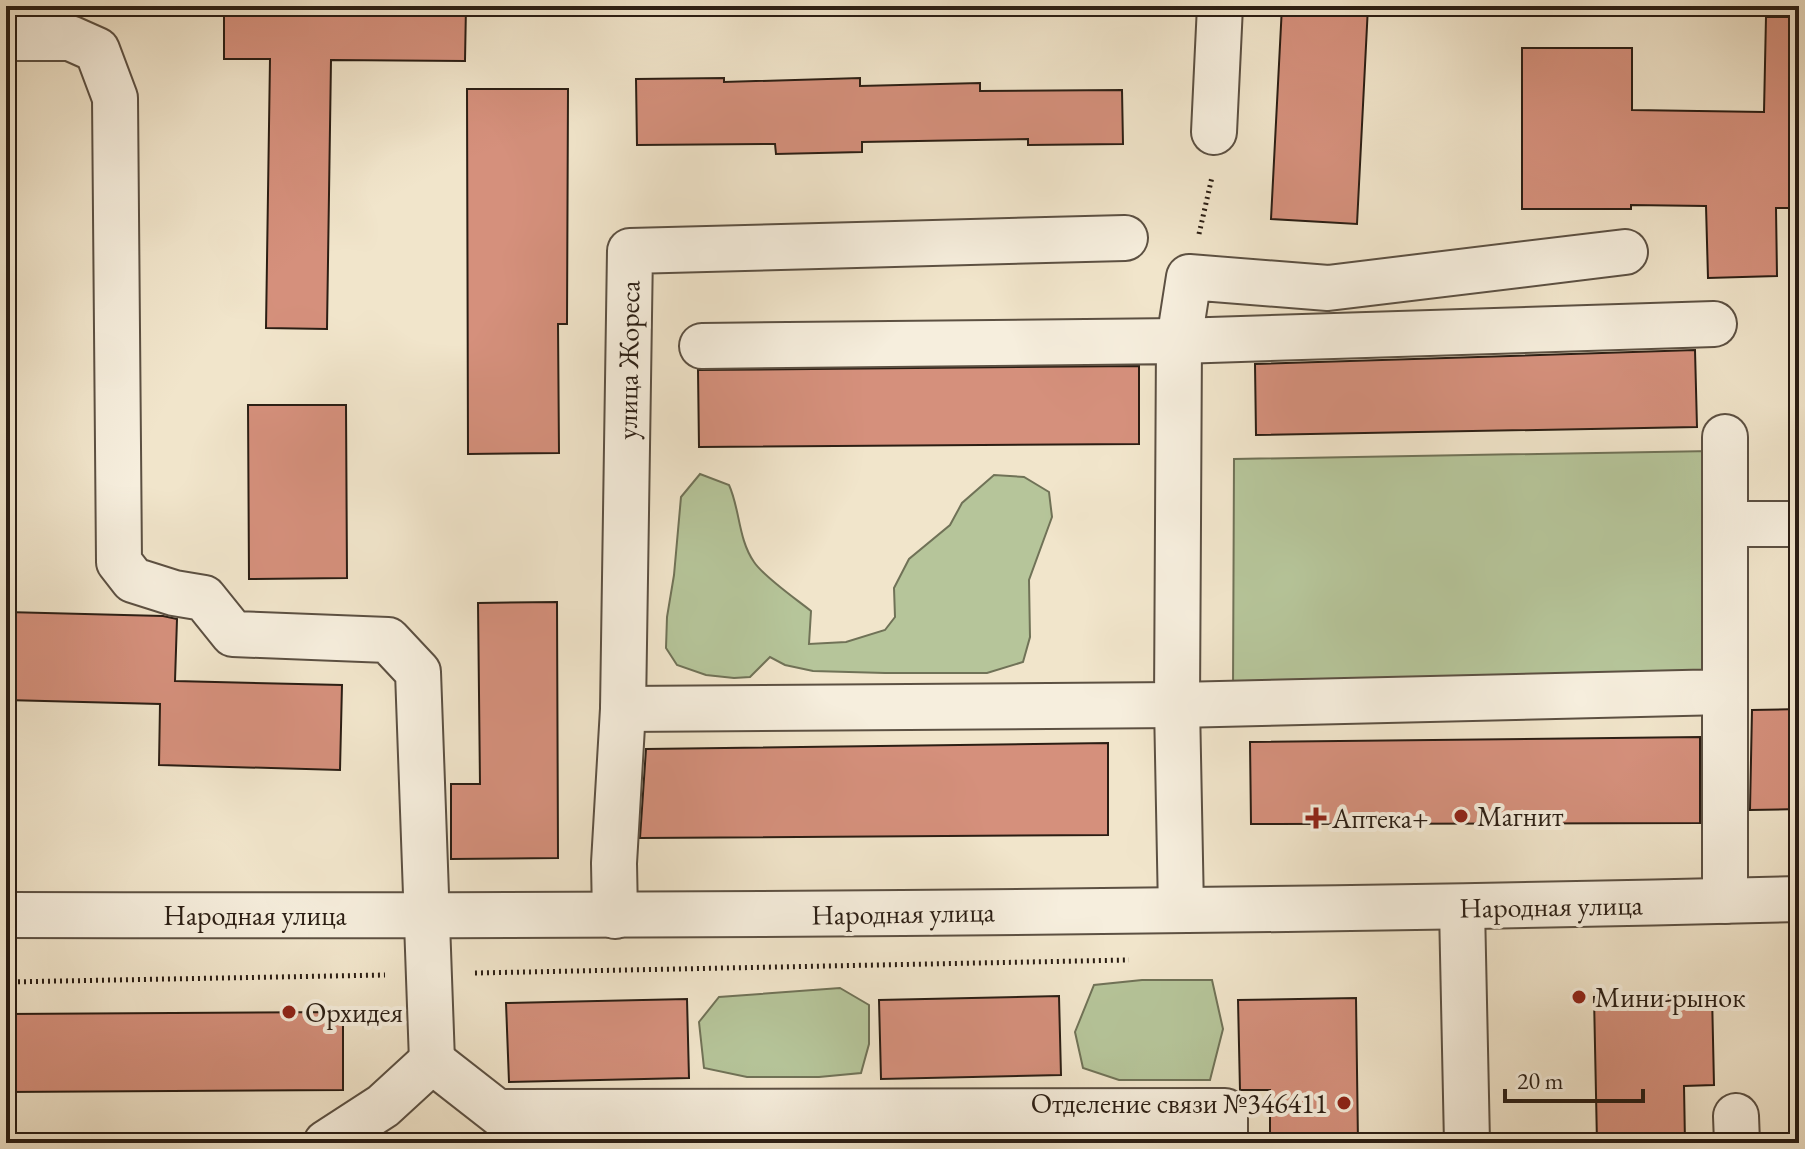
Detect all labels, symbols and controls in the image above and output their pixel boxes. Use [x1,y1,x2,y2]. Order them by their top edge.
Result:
street label: улица Жореса [609,279,647,440]
place label: Магнит [1477,798,1564,834]
place label: Аптека+ [1331,800,1429,836]
marker: Магнит [1452,807,1470,825]
marker: Аптека+ [1307,809,1325,827]
street label: Народная улица [1459,886,1644,926]
street label: Народная улица [811,893,996,933]
street label: Народная улица [163,897,348,933]
place label: Мини-рынок [1595,979,1746,1015]
marker: Мини-рынок [1570,988,1588,1006]
place label: Орхидея [305,994,403,1030]
marker: Орхидея [280,1003,298,1021]
scale bar [1505,1053,1643,1103]
text: 20 m [1517,1065,1564,1096]
place label: Отделение связи №346411 [1031,1085,1328,1121]
marker: Отделение связи №346411 [1335,1094,1353,1112]

